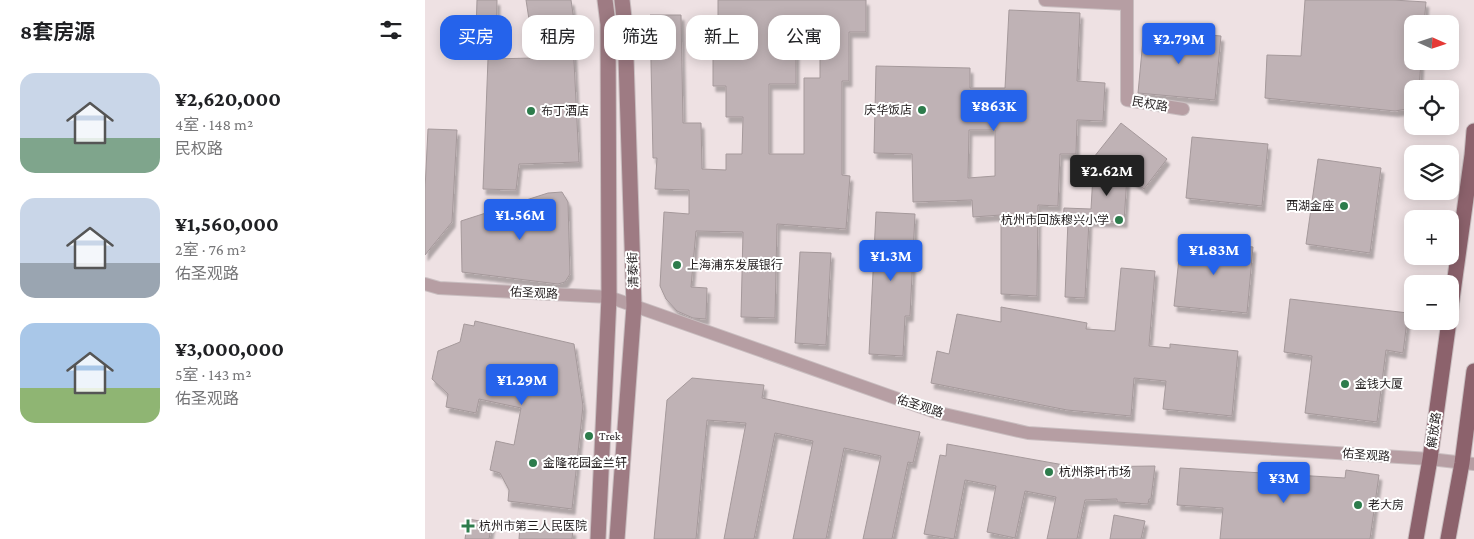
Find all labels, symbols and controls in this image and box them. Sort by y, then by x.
chip: 买房 [440,15,512,60]
chip: 租房 [522,15,594,60]
chip: 筛选 [604,15,676,60]
chip: 新上 [686,15,758,60]
chip: 公寓 [768,15,840,60]
north arrow [1404,15,1459,70]
map controls [1404,15,1459,330]
icon: filters [377,16,405,44]
text: 8套房源 [20,20,95,44]
pin: ¥2.79M [1138,22,1220,65]
text: ¥2.79M [1153,30,1205,47]
button: locate [1404,80,1459,135]
text: ¥2,620,000 [175,87,281,111]
pin: ¥863K [959,90,1029,132]
icon: home [60,93,120,153]
street label: 民权路 [1131,94,1169,114]
text: ¥863K [972,97,1016,114]
place label: 庆华饭店 [864,103,912,117]
place label: 布丁酒店 [541,104,589,118]
marker: 庆华饭店 [916,104,928,116]
marker: 布丁酒店 [525,105,537,117]
text: 4室 · 148 m² [175,116,253,133]
text: 民权路 [175,140,223,157]
button: layers [1404,145,1459,200]
pin: ¥2.62M [1066,154,1148,197]
text: ¥2.62M [1081,162,1133,179]
pin: ¥1.56M [479,198,561,241]
place label: 西湖金座 [1286,199,1334,213]
marker: 西湖金座 [1338,200,1350,212]
text: ¥1.56M [495,206,545,223]
button: + [1404,210,1459,265]
text: ¥1,560,000 [175,212,279,236]
place label: 杭州市回族穆兴小学 [1001,213,1109,227]
marker: 杭州市回族穆兴小学 [1113,214,1125,226]
icon: home [60,218,120,278]
pin: ¥1.83M [1173,234,1255,276]
pin: ¥1.3M [856,240,926,282]
text: 2室 · 76 m² [175,241,246,258]
text: ¥1.83M [1189,241,1239,258]
text: ¥1.3M [870,247,912,264]
street label: 清泰街 [625,252,641,288]
place label: 上海浦东发展银行 [687,258,783,272]
marker: 上海浦东发展银行 [671,259,683,271]
text: 佑圣观路 [175,265,239,282]
button: − [1404,275,1459,330]
street label: 佑圣观路 [510,285,558,301]
text: ¥3,000,000 [175,337,284,361]
icon: home [60,343,120,403]
pin: ¥1.29M [481,364,563,406]
text: 5室 · 143 m² [175,366,251,383]
text: ¥1.29M [497,371,547,388]
place label: 金钱大厦 [1355,377,1403,391]
marker: 金钱大厦 [1339,378,1351,390]
text: 佑圣观路 [175,390,239,407]
street label: 佑圣观路 [895,392,945,420]
street label: 解放路 [1425,411,1443,449]
place label: Trek [599,429,621,443]
marker: Trek [583,430,595,442]
street label: 佑圣观路 [1342,446,1390,464]
place label: 金隆花园金兰轩 [543,456,627,470]
marker: 金隆花园金兰轩 [527,457,539,469]
pin: ¥3M [1260,462,1308,504]
place label: 杭州茶叶市场 [1059,465,1131,479]
marker: 杭州茶叶市场 [1043,466,1055,478]
text: ¥3M [1269,469,1299,486]
place label: 老大房 [1368,498,1404,512]
marker: 老大房 [1352,499,1364,511]
marker: 杭州市第三人民医院 [461,519,475,533]
place label: 杭州市第三人民医院 [479,519,587,533]

